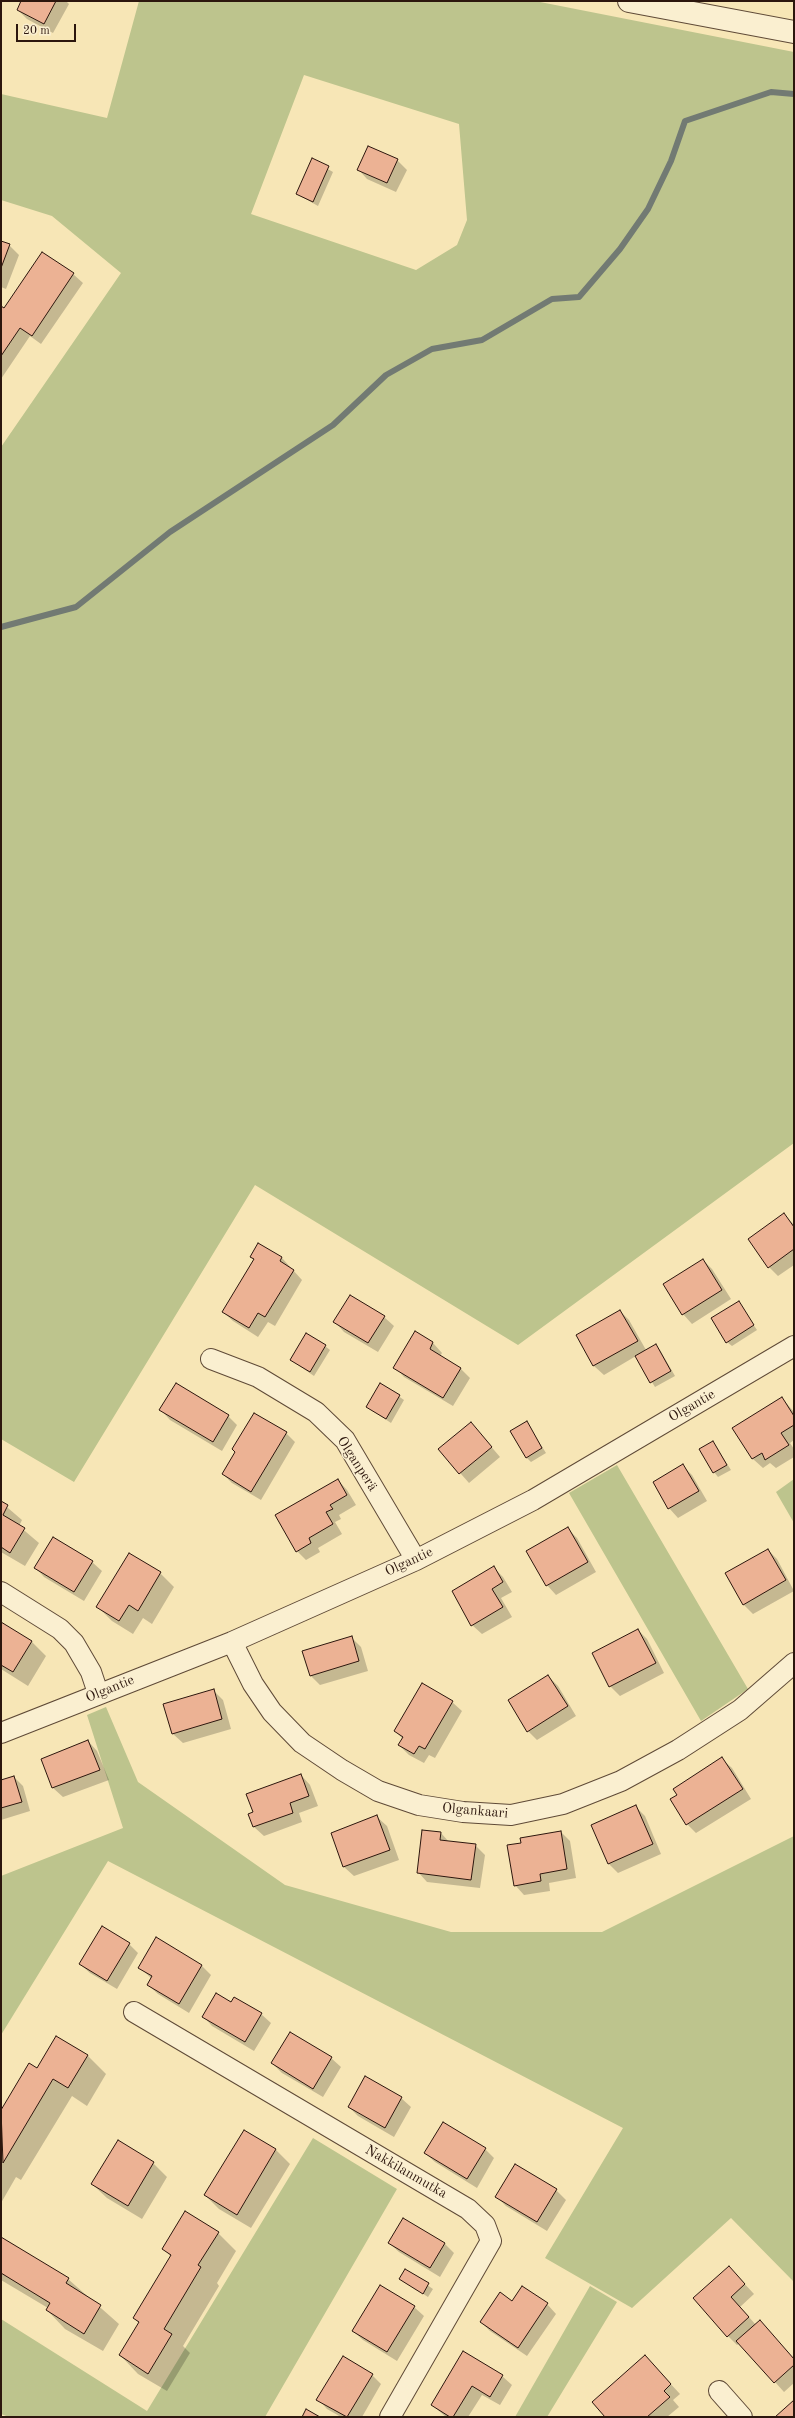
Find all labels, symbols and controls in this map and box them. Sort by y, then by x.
scale bar [18,16,78,42]
text: 20 m [23,25,50,37]
street label: Olgantie [666,1386,718,1426]
street label: Olganperä [333,1433,381,1495]
street label: Olgantie [382,1544,436,1580]
street label: Olgantie [83,1672,137,1706]
street label: Olgankaari [441,1800,509,1822]
street label: Nakkilanmutka [362,2142,450,2202]

